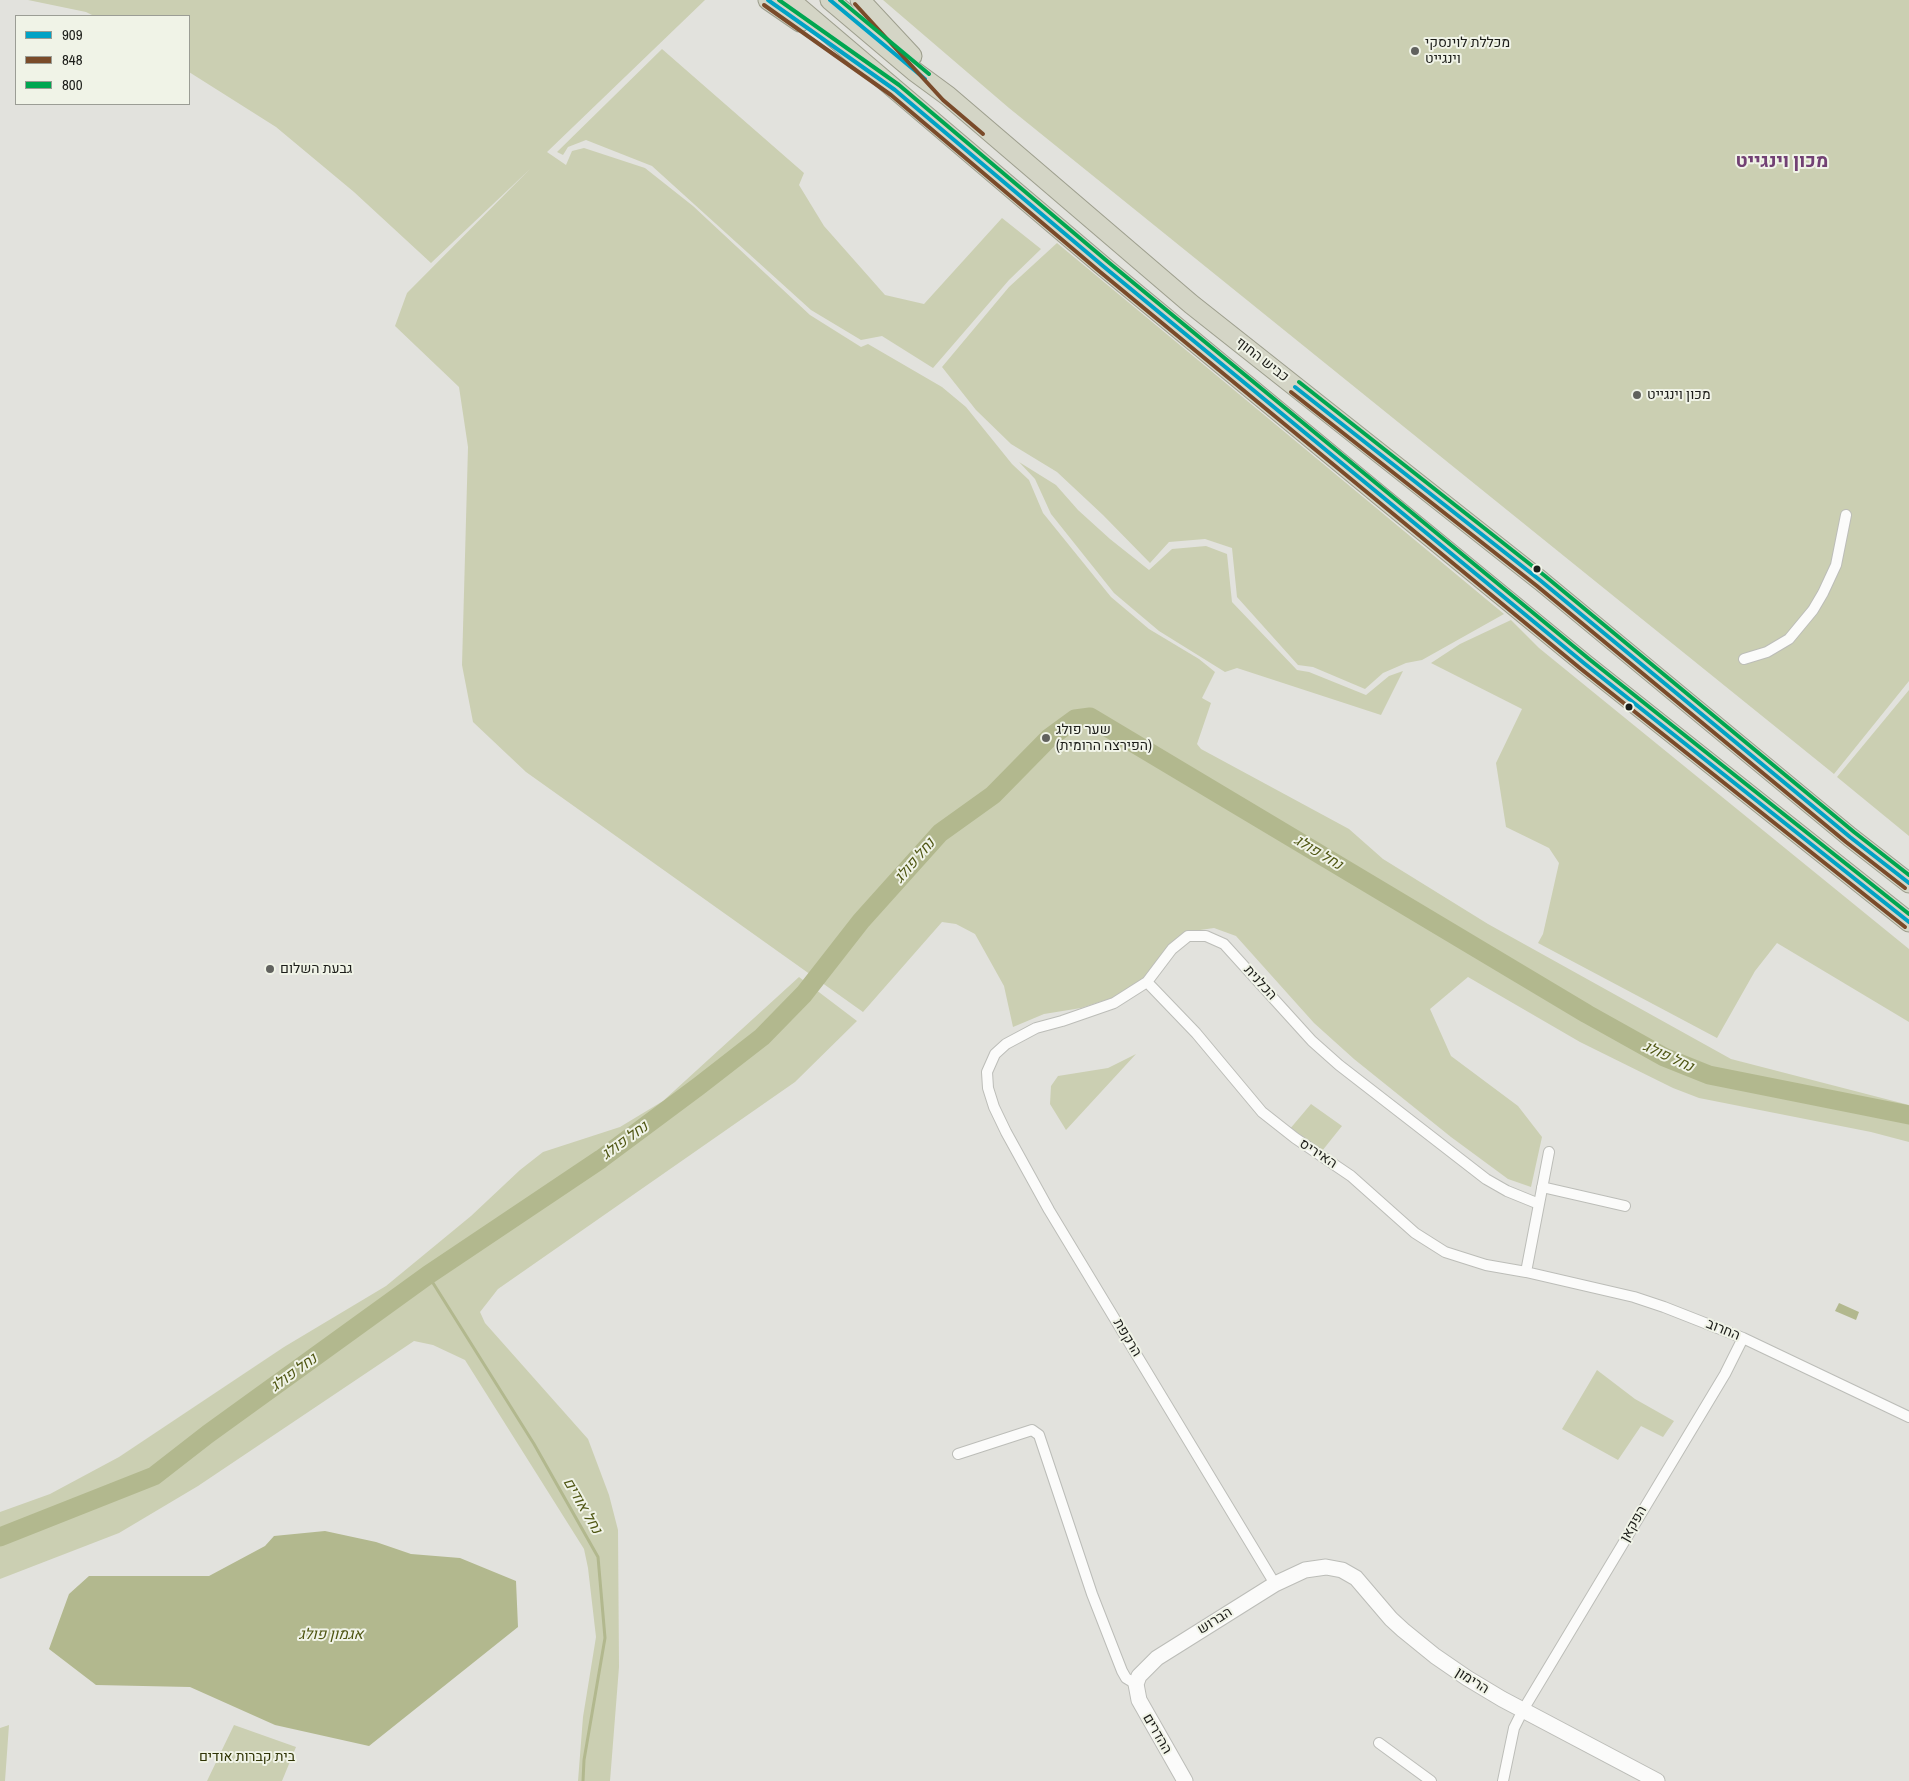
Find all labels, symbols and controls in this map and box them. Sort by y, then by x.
legend [15,15,190,105]
text: 909 [62,24,83,45]
place label: מכללת לוינסקי וינגייט [1425,35,1510,68]
marker: מכללת לוינסקי וינגייט [1409,45,1421,57]
text: 848 [62,49,83,70]
text: 800 [62,74,83,95]
district label: מכון וינגייט [1736,151,1828,173]
street label: כביש החוף [1232,334,1292,386]
place label: מכון וינגייט [1647,387,1711,403]
marker: מכון וינגייט [1631,389,1643,401]
unlabelled marker [1532,564,1542,574]
unlabelled marker [1624,702,1634,712]
place label: שער פולג (הפירצה הרומית) [1056,722,1152,754]
marker: שער פולג (הפירצה הרומית) [1040,732,1052,744]
water label: נחל פולג [1291,832,1345,874]
water label: נחל פולג [891,835,939,887]
place label: גבעת השלום [280,961,352,977]
street label: הכלנית [1240,962,1280,1004]
marker: גבעת השלום [264,963,276,975]
water label: נחל פולג [1640,1038,1696,1076]
water label: נחל פולג [598,1118,652,1164]
street label: האיריס [1296,1136,1340,1172]
street label: הרקפת [1109,1316,1145,1360]
street label: החרוב [1704,1316,1742,1344]
water label: נחל פולג [267,1350,321,1396]
water label: נחל אודים [559,1475,605,1537]
street label: הפקאן [1617,1503,1651,1545]
street label: הברוש [1195,1604,1235,1638]
water label: אגמון פולג [299,1626,363,1644]
street label: הרימון [1452,1664,1492,1698]
street label: ההדרים [1139,1711,1175,1757]
park label: בית קברות אודים [199,1749,295,1765]

